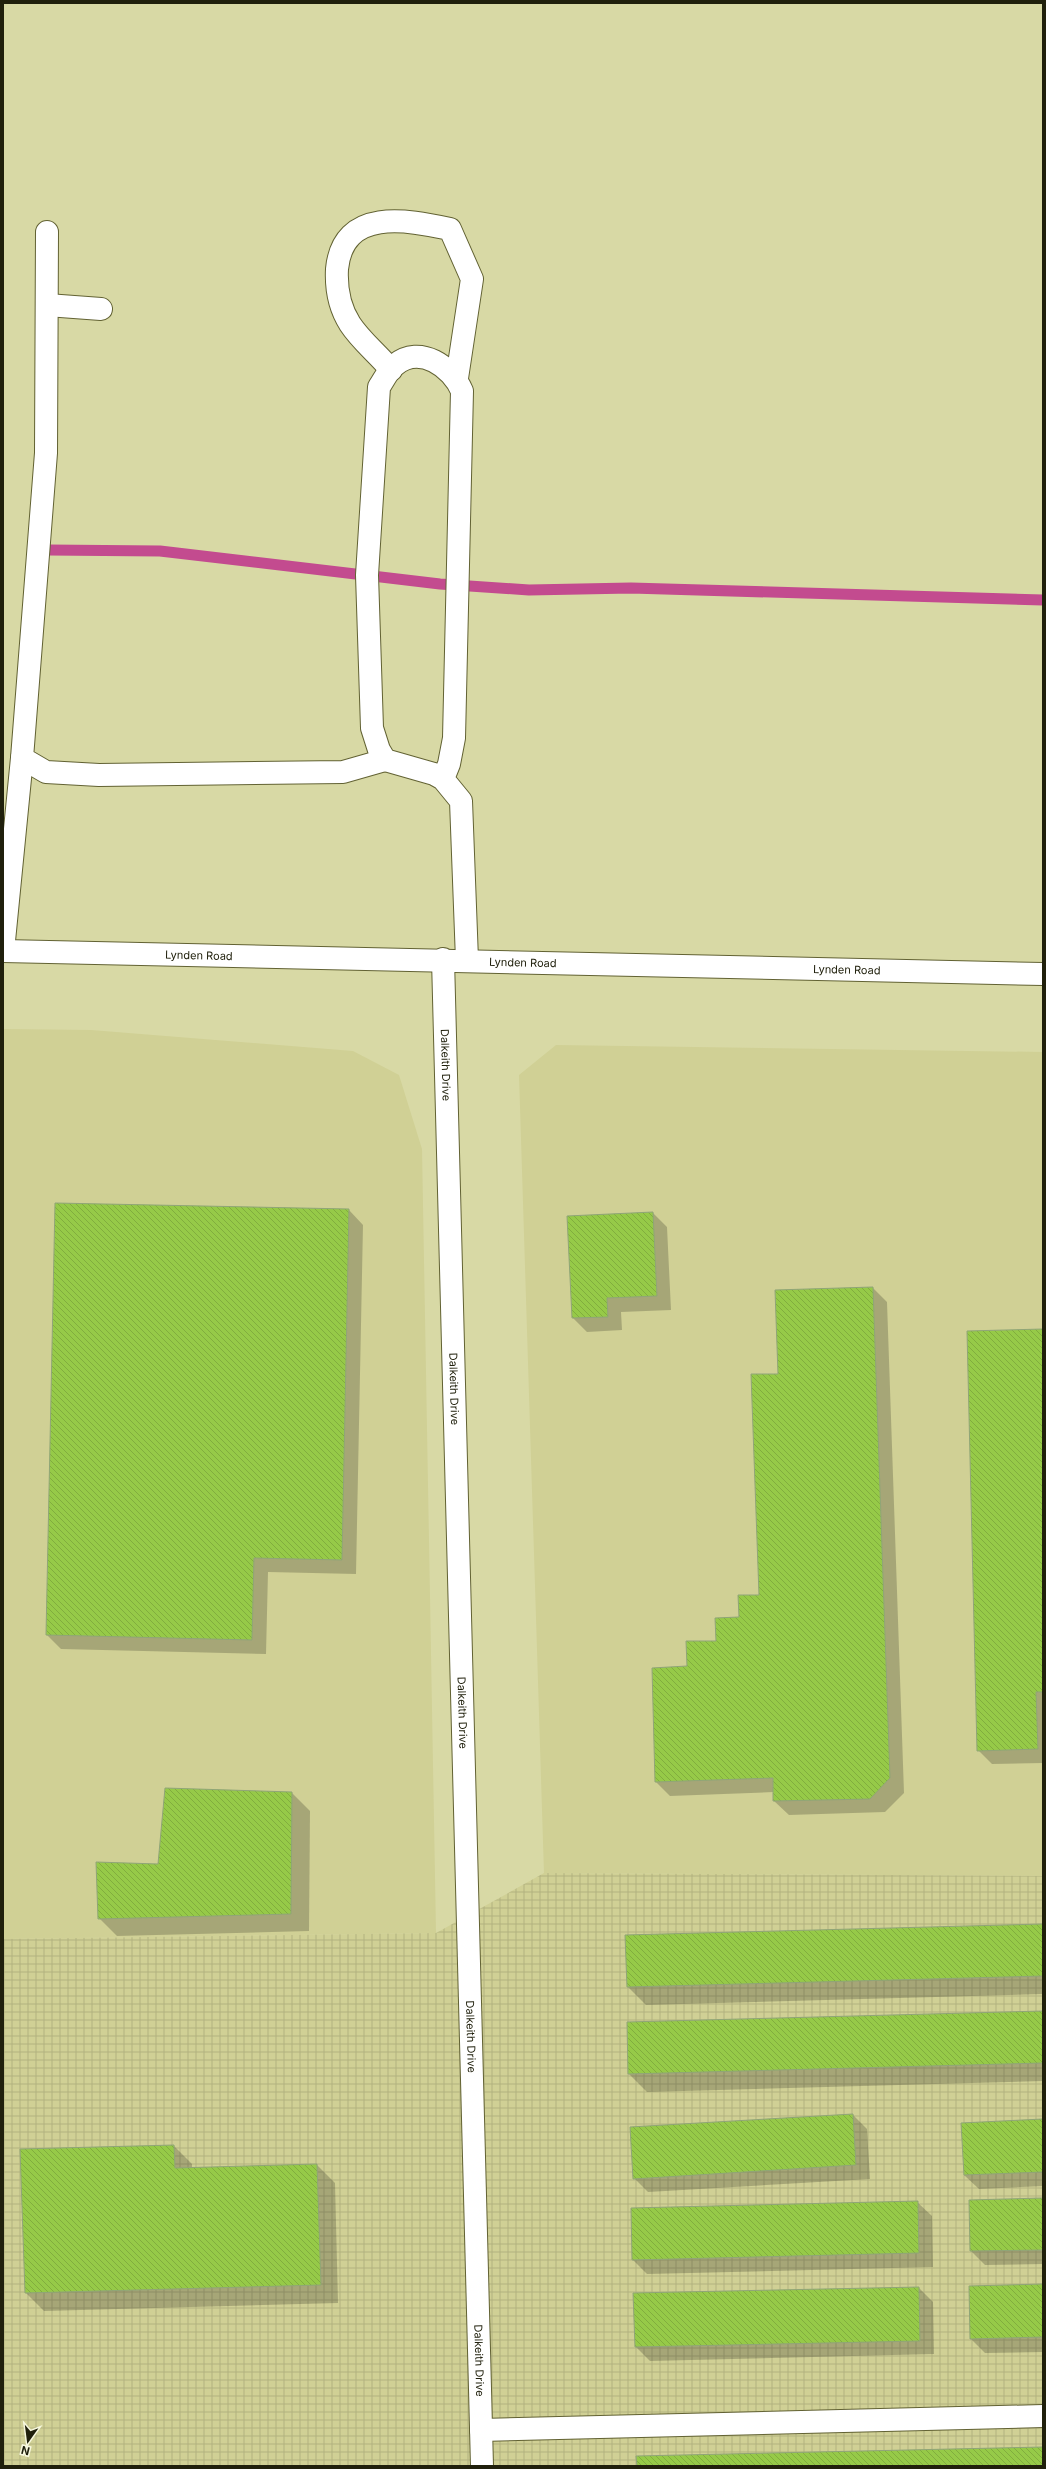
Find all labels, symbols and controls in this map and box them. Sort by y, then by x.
street label: Lynden Road [165,948,233,963]
street label: Lynden Road [489,955,557,970]
street label: Lynden Road [813,962,881,977]
street label: Dalkeith Drive [438,1029,454,1101]
street label: Dalkeith Drive [446,1353,462,1425]
street label: Dalkeith Drive [455,1676,470,1749]
street label: Dalkeith Drive [463,2000,479,2073]
street label: Dalkeith Drive [471,2324,487,2397]
north arrow [8,2421,48,2461]
text: N [20,2443,31,2459]

